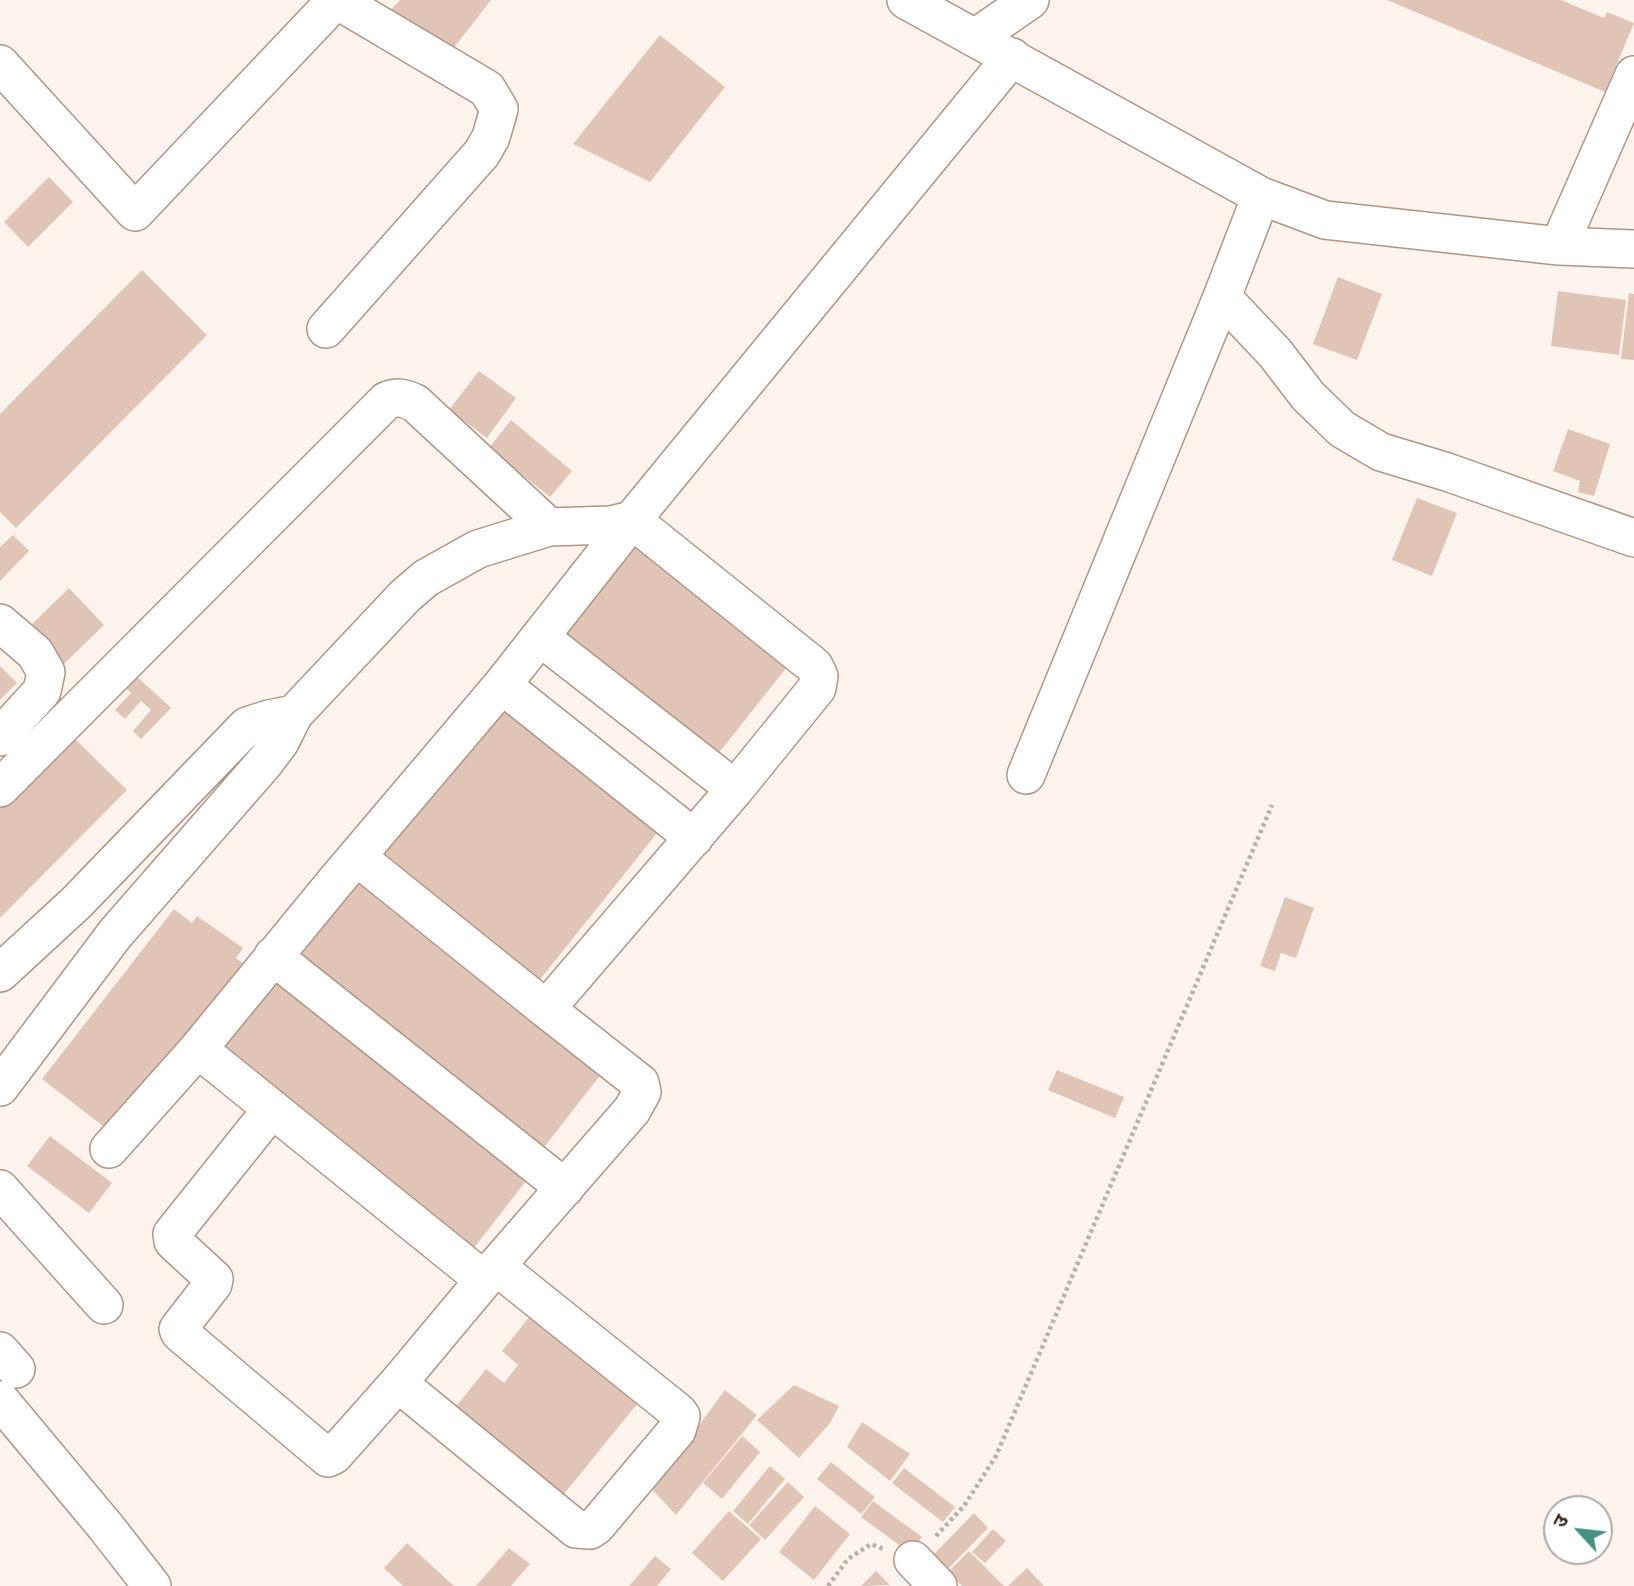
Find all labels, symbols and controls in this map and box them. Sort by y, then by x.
north arrow [1543,1495,1613,1565]
text: उ [1548,1511,1573,1531]

